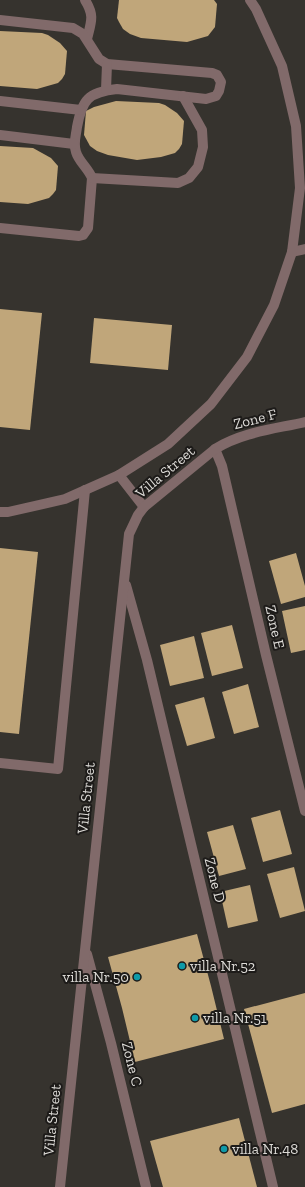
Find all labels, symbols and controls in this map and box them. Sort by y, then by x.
street label: Zone F [232,405,279,433]
street label: Villa Street [131,442,199,503]
street label: Zone E [261,603,289,651]
street label: Villa Street [73,761,99,836]
street label: Zone D [201,856,229,904]
place label: villa Nr.52 [190,957,256,975]
marker: villa Nr.52 [177,961,187,971]
place label: villa Nr.50 [63,968,129,986]
marker: villa Nr.50 [132,972,142,982]
place label: villa Nr.51 [203,1009,267,1027]
marker: villa Nr.51 [190,1013,200,1023]
street label: Zone C [118,1040,146,1088]
street label: Villa Street [39,1083,65,1158]
place label: villa Nr.48 [232,1140,298,1158]
marker: villa Nr.48 [219,1144,229,1154]

